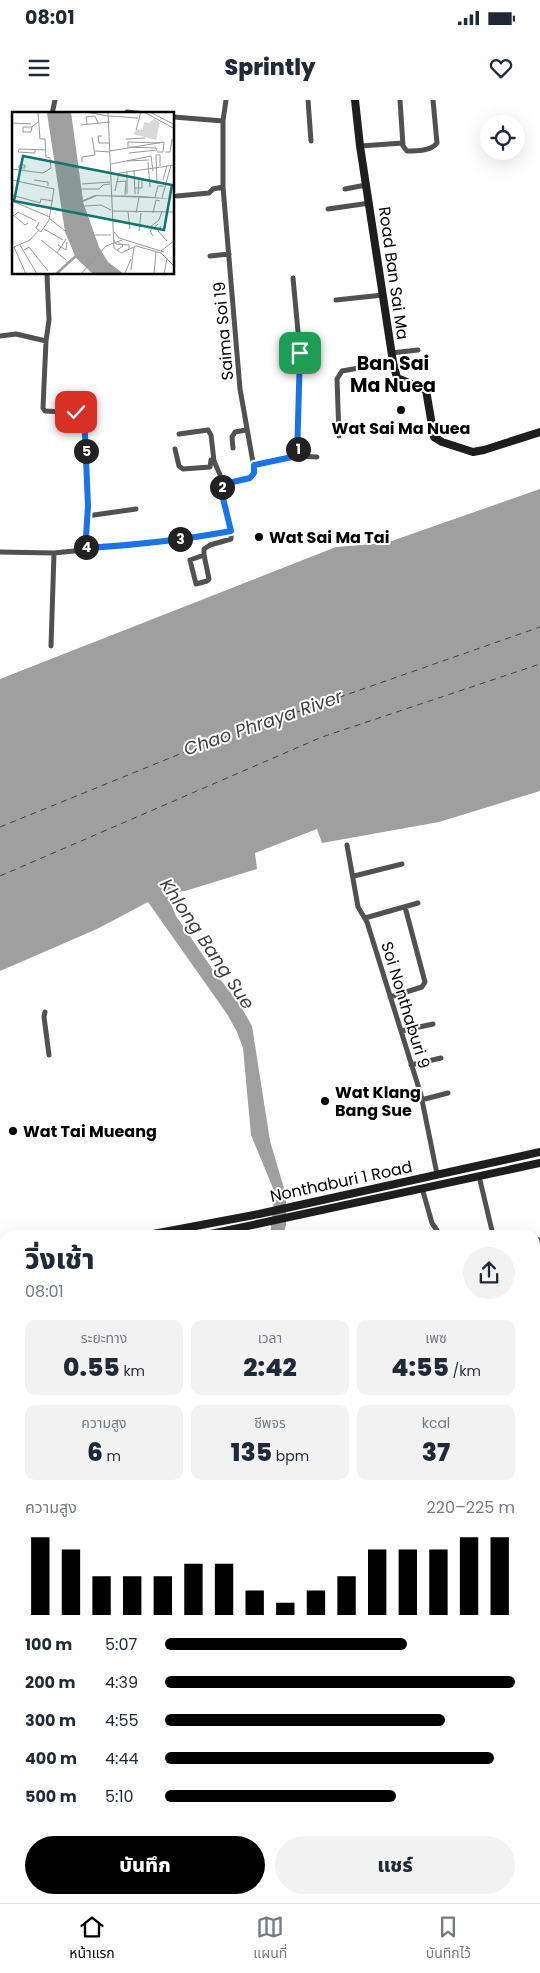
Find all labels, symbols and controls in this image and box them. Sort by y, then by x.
text: 08:01 [25,4,75,31]
text: Sprintly [225,52,315,83]
icon: menu [25,54,53,82]
icon: heart [487,54,515,82]
inset map [12,112,175,275]
map controls [480,115,525,160]
button: locate [480,115,525,160]
street label: Road Ban Sai Ma [373,205,414,341]
street label: Saima Soi 19 [208,281,239,381]
pin [279,332,321,374]
icon: arrive [286,339,314,367]
district label: Ban Sai Ma Nuea [350,350,436,399]
pin [55,391,97,433]
icon: check [62,398,90,426]
marker: Wat Sai Ma Nuea [395,404,407,416]
place label: Wat Sai Ma Nuea [332,417,470,440]
pin: 1 [286,436,310,462]
pin: 5 [74,438,98,464]
text: 1 [296,439,301,459]
text: 5 [82,441,91,461]
pin: 2 [210,474,234,500]
text: 2 [219,477,227,497]
pin: 3 [168,526,192,552]
place label: Wat Sai Ma Tai [269,526,389,549]
text: 3 [176,529,185,549]
marker: Wat Sai Ma Tai [253,531,265,543]
pin: 4 [74,534,98,560]
text: 4 [82,537,91,557]
water label: Chao Phraya River [180,683,347,761]
water label: Khlong Bang Sue [154,873,260,1014]
street label: Soi Nonthaburi 9 [375,939,436,1072]
place label: Wat Klang Bang Sue [335,1081,421,1122]
marker: Wat Klang Bang Sue [319,1095,331,1107]
place label: Wat Tai Mueang [23,1120,157,1143]
marker: Wat Tai Mueang [7,1125,19,1137]
street label: Nonthaburi 1 Road [268,1155,414,1208]
text: วิ่งเช้า [25,1240,94,1279]
button: share [463,1247,515,1299]
text: 08:01 [25,1280,64,1303]
text: ระยะทาง [81,1328,127,1348]
text: เวลา [258,1328,282,1348]
text: เพซ [425,1328,447,1348]
text: 0.55 [63,1350,120,1385]
text: 2:42 [243,1350,297,1385]
text: 4:55 [391,1350,449,1385]
text: km [120,1361,145,1381]
text: /km [449,1361,481,1381]
text: ความสูง [81,1413,127,1433]
text: ชีพจร [254,1413,286,1433]
text: kcal [422,1413,450,1433]
text: 6 [87,1435,103,1470]
text: 135 [231,1435,272,1470]
text: 37 [422,1435,450,1470]
text: m [103,1446,121,1466]
text: bpm [272,1446,309,1466]
text: ความสูง [25,1496,77,1519]
text: 220–225 m [427,1496,515,1519]
text: 100 m [25,1633,72,1656]
text: 5:07 [105,1633,137,1656]
text: 200 m [25,1671,75,1694]
text: 4:39 [105,1671,138,1694]
text: 300 m [25,1709,76,1732]
text: 4:55 [105,1709,139,1732]
text: 400 m [25,1747,77,1770]
text: 4:44 [105,1747,139,1770]
text: 500 m [25,1785,77,1808]
text: 5:10 [105,1785,134,1808]
button: บันทึก [25,1836,265,1894]
button: แชร์ [275,1836,515,1894]
tab: หน้าแรก [69,1913,115,1964]
tab: แผนที่ [253,1913,287,1964]
tab: บันทึกไว้ [426,1913,471,1964]

